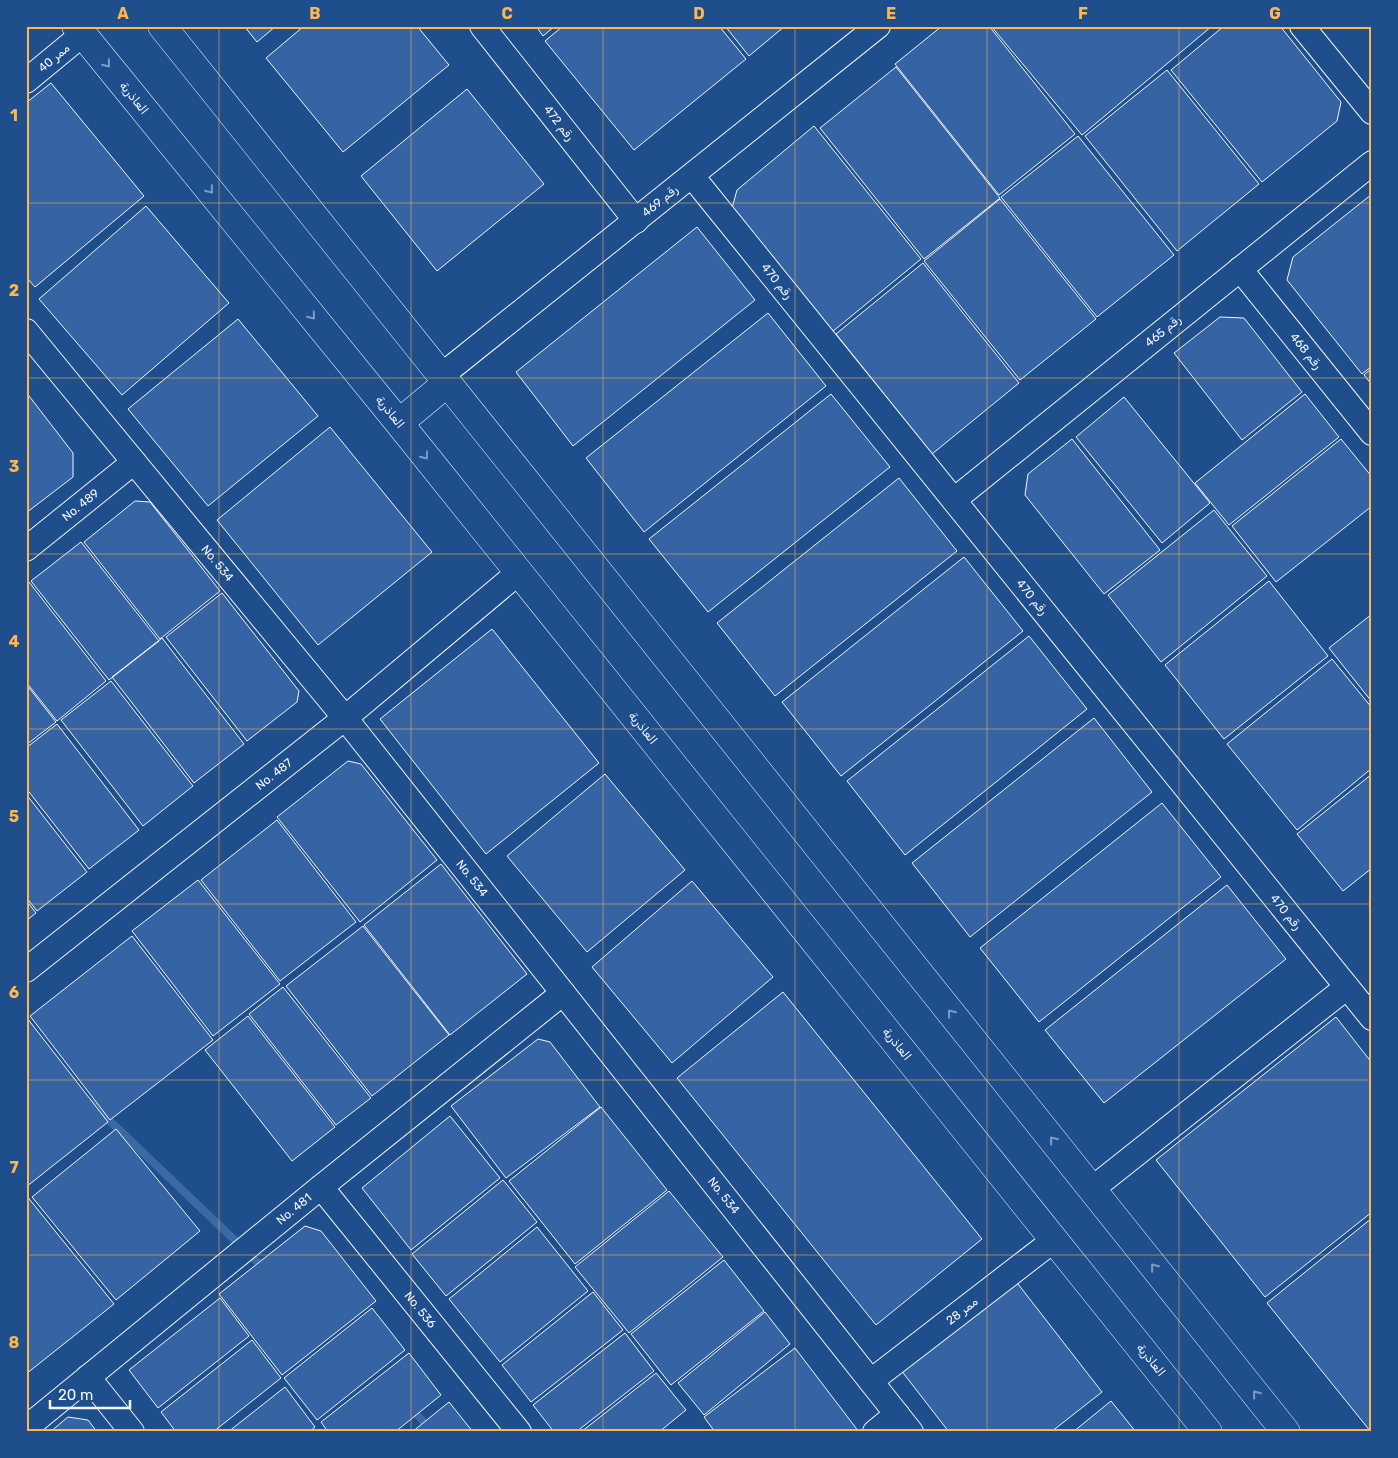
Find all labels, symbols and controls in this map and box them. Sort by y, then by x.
text: A [117,4,129,23]
text: B [309,4,321,23]
text: C [501,4,513,23]
text: D [693,4,705,23]
text: E [886,4,896,23]
text: F [1078,4,1088,23]
text: G [1269,4,1281,23]
street label: ممر 40 [35,41,73,76]
one-way arrow [101,58,109,67]
street label: العاذرية [116,79,151,118]
street label: رقم 472 [540,103,577,144]
text: 1 [10,106,18,125]
street label: رقم 469 [639,182,681,220]
one-way arrow [204,184,212,193]
street label: رقم 470 [758,260,796,302]
text: 2 [9,281,19,300]
one-way arrow [307,310,315,319]
street label: رقم 465 [1142,312,1184,351]
street label: رقم 468 [1286,330,1325,373]
street label: العاذرية [372,393,407,432]
one-way arrow [420,450,428,459]
text: 3 [9,457,19,476]
street label: No. 489 [59,486,102,524]
street label: No. 534 [198,542,237,585]
street label: رقم 470 [1013,576,1051,618]
text: 4 [9,632,20,651]
street label: العاذرية [625,709,660,748]
street label: No. 487 [253,755,295,793]
text: 5 [9,807,19,826]
street label: No. 534 [453,857,491,900]
street label: رقم 470 [1267,891,1305,933]
text: 6 [9,983,19,1002]
one-way arrow [949,1010,957,1019]
street label: العاذرية [879,1025,914,1064]
one-way arrow [1050,1137,1058,1146]
text: 7 [9,1158,19,1177]
street label: No. 534 [705,1174,743,1217]
street label: No. 481 [274,1191,314,1228]
one-way arrow [1152,1264,1160,1273]
street label: No. 536 [401,1289,439,1331]
street label: ممر 28 [943,1294,981,1328]
text: 8 [9,1333,20,1352]
street label: العاذرية [1133,1341,1168,1380]
scale bar [50,1378,130,1410]
text: 20 m [58,1386,93,1404]
one-way arrow [1252,1390,1261,1399]

